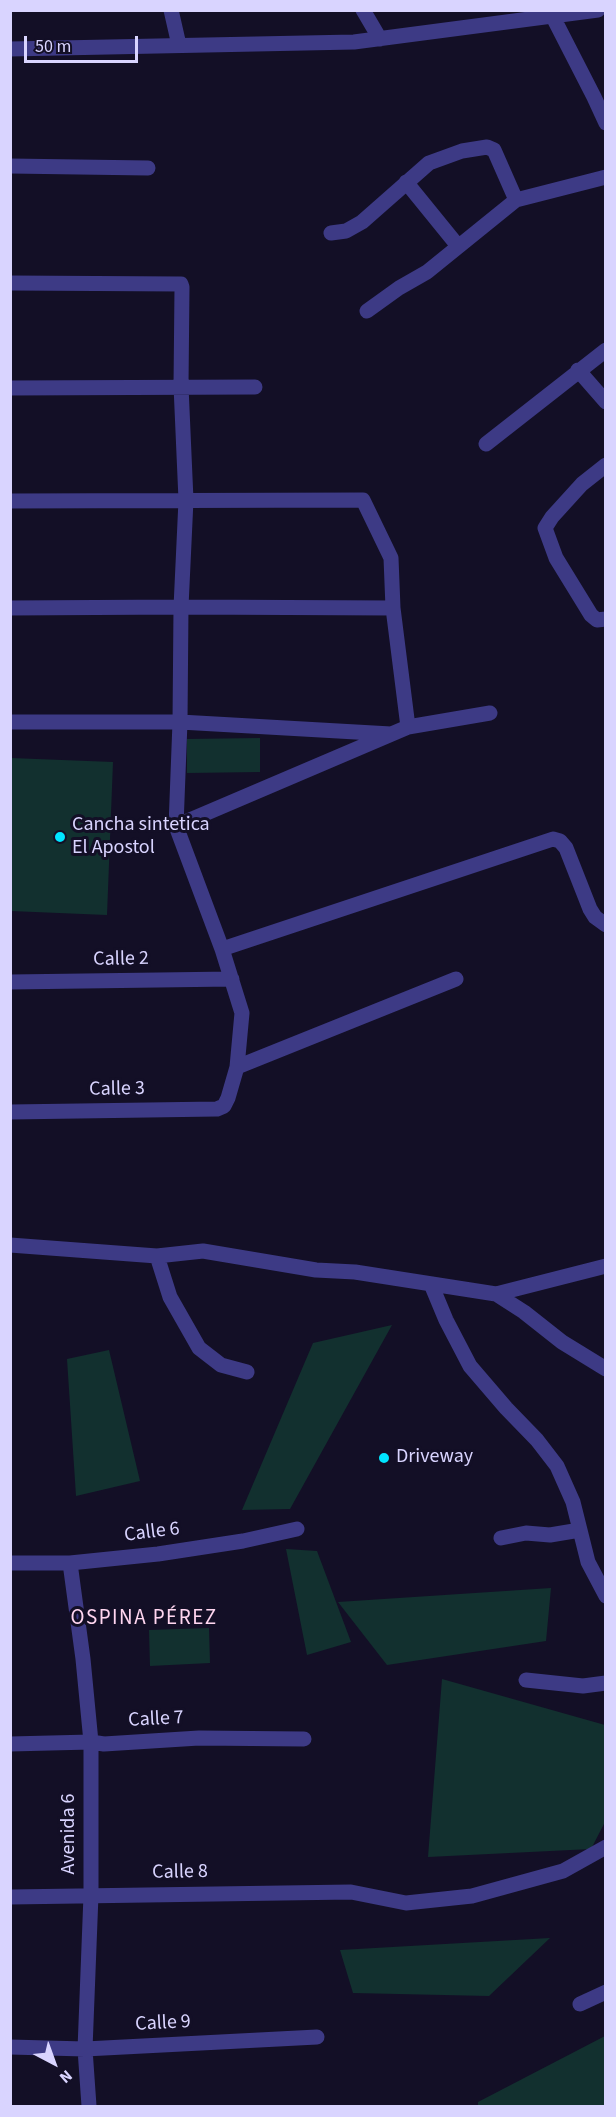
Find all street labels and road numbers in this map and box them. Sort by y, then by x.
street label: Calle 2 [93,948,149,972]
street label: Calle 3 [89,1078,145,1102]
street label: Calle 6 [123,1518,181,1548]
street label: Calle 7 [128,1707,184,1733]
street label: Avenida 6 [58,1794,82,1874]
street label: Calle 8 [152,1861,208,1885]
street label: Calle 9 [135,2011,191,2037]

